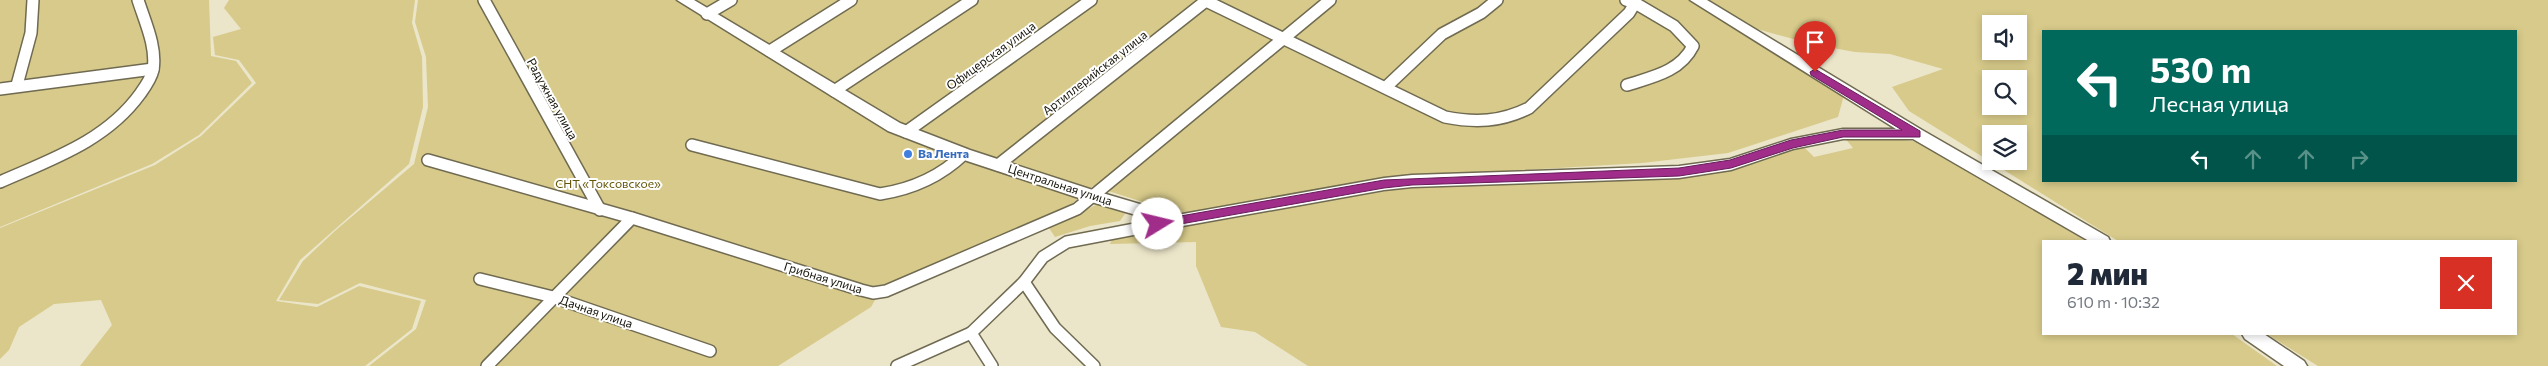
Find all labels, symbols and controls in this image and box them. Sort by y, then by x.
map controls [1982,15,2027,170]
button: sound [1982,15,2027,60]
street label: Офицерская улица [943,18,1038,92]
pin [1794,21,1836,72]
street label: Артиллерийская улица [1039,27,1149,117]
icon: arrive [1801,28,1829,56]
text: 530 m [2150,47,2251,90]
icon: left [2067,50,2132,115]
street label: Радужная улица [525,55,581,142]
button: search [1982,70,2027,115]
text: Лесная улица [2150,90,2289,117]
button: layers [1982,125,2027,170]
icon: left [2186,145,2214,173]
icon: ahead [2239,145,2267,173]
icon: ahead [2292,145,2320,173]
icon: right [2345,145,2373,173]
place label: Ва Лента [918,146,969,160]
marker: Ва Лента [902,148,914,160]
street label: Центральная улица [1006,161,1114,208]
park label: СНТ «Токсовское» [555,176,661,190]
position arrow [1131,197,1183,249]
text: 2 мин [2067,254,2148,291]
button: close [2440,257,2492,309]
street label: Грибная улица [782,258,864,296]
street label: Дачная улица [558,292,635,330]
text: 610 m · 10:32 [2067,292,2160,311]

